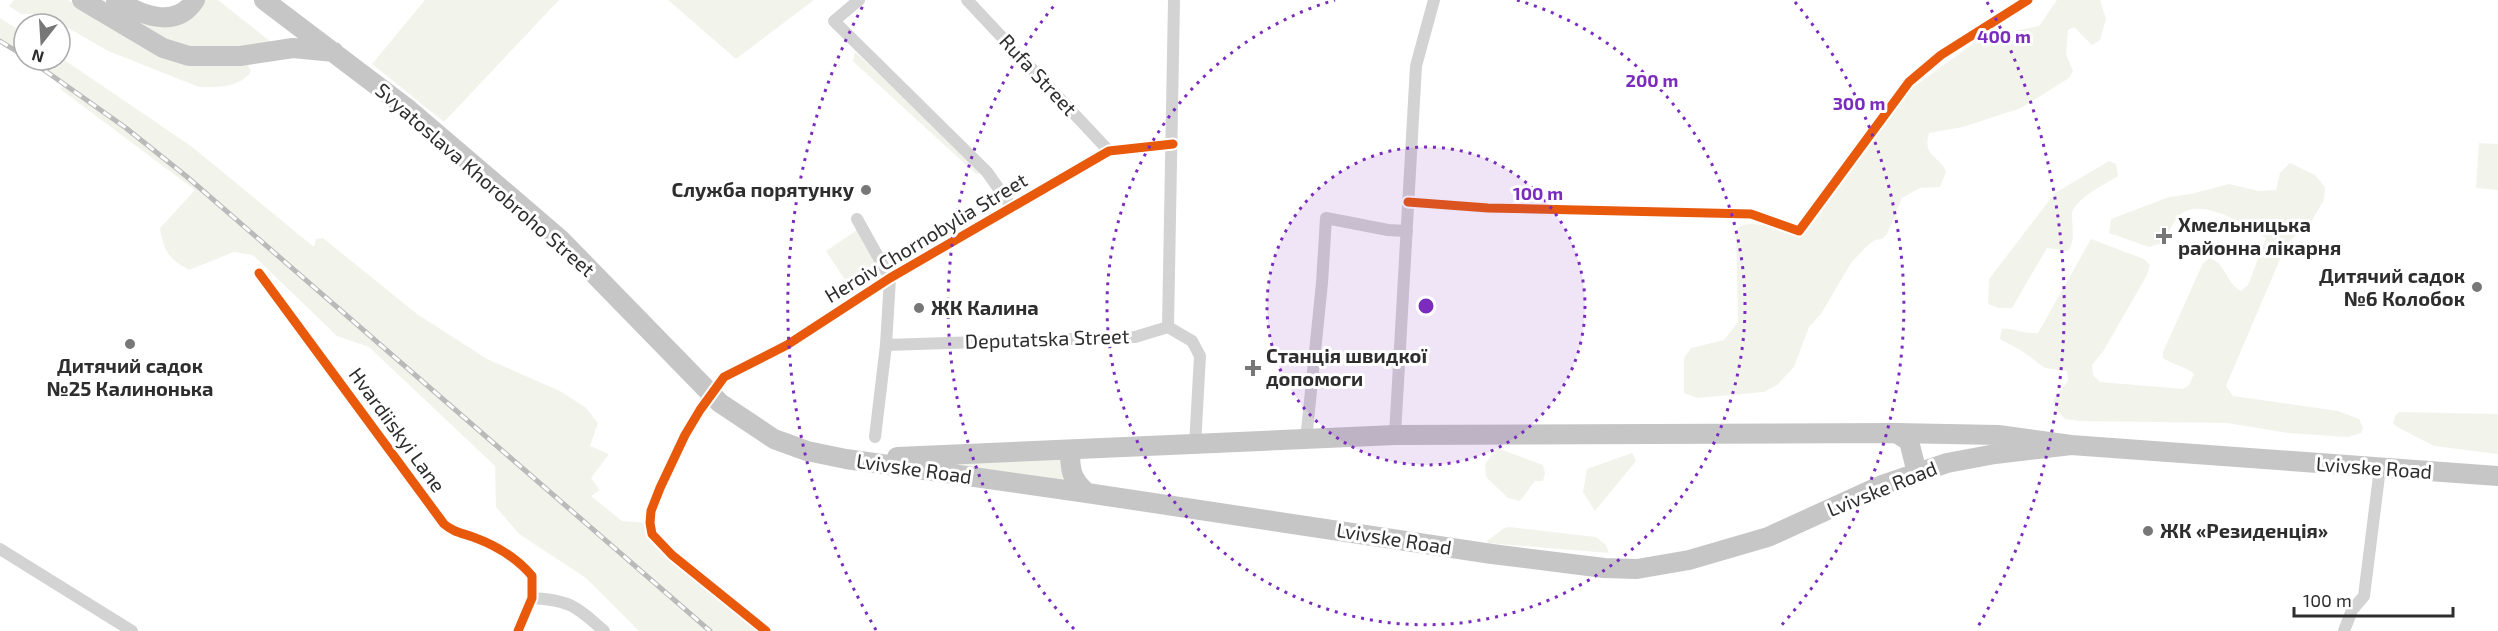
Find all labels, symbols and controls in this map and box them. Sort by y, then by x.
north arrow [12,12,72,72]
text: 400 m [1977,25,2031,47]
street label: Rufa Street [995,29,1083,120]
text: N [29,46,46,68]
text: 200 m [1626,69,1678,91]
street label: Svyatoslava Khorobroho Street [371,77,600,281]
text: 300 m [1833,92,1885,114]
street label: Heroiv Chornobylia Street [820,167,1031,307]
place label: Служба порятунку [671,177,855,201]
text: 100 m [1513,182,1563,204]
marker: Служба порятунку [859,183,873,197]
place label: Хмельницька районна лікарня [2178,212,2341,259]
marker: Хмельницька районна лікарня [2155,227,2173,245]
place label: Дитячий садок №6 Колобок [2319,263,2465,310]
marker: Дитячий садок №6 Колобок [2470,280,2484,294]
place label: ЖК Калина [931,295,1039,319]
centre of rings [1416,296,1436,316]
marker: ЖК Калина [912,301,926,315]
street label: Deputatska Street [964,323,1130,353]
marker: Дитячий садок №25 Калинонька [123,337,137,351]
place label: Станція швидкої допомоги [1266,343,1427,390]
place label: Дитячий садок №25 Калинонька [46,353,214,400]
marker: Станція швидкої допомоги [1244,359,1262,377]
street label: Hvardiiskyi Lane [345,362,451,496]
street label: Lvivske Road [855,448,973,488]
street label: Lvivske Road [2315,451,2433,483]
street label: Lvivske Road [1823,455,1940,521]
street label: Lvivske Road [1335,517,1453,559]
place label: ЖК «Резиденція» [2160,518,2328,542]
marker: ЖК «Резиденція» [2141,524,2155,538]
scale bar [2294,580,2453,618]
text: 100 m [2303,589,2352,611]

